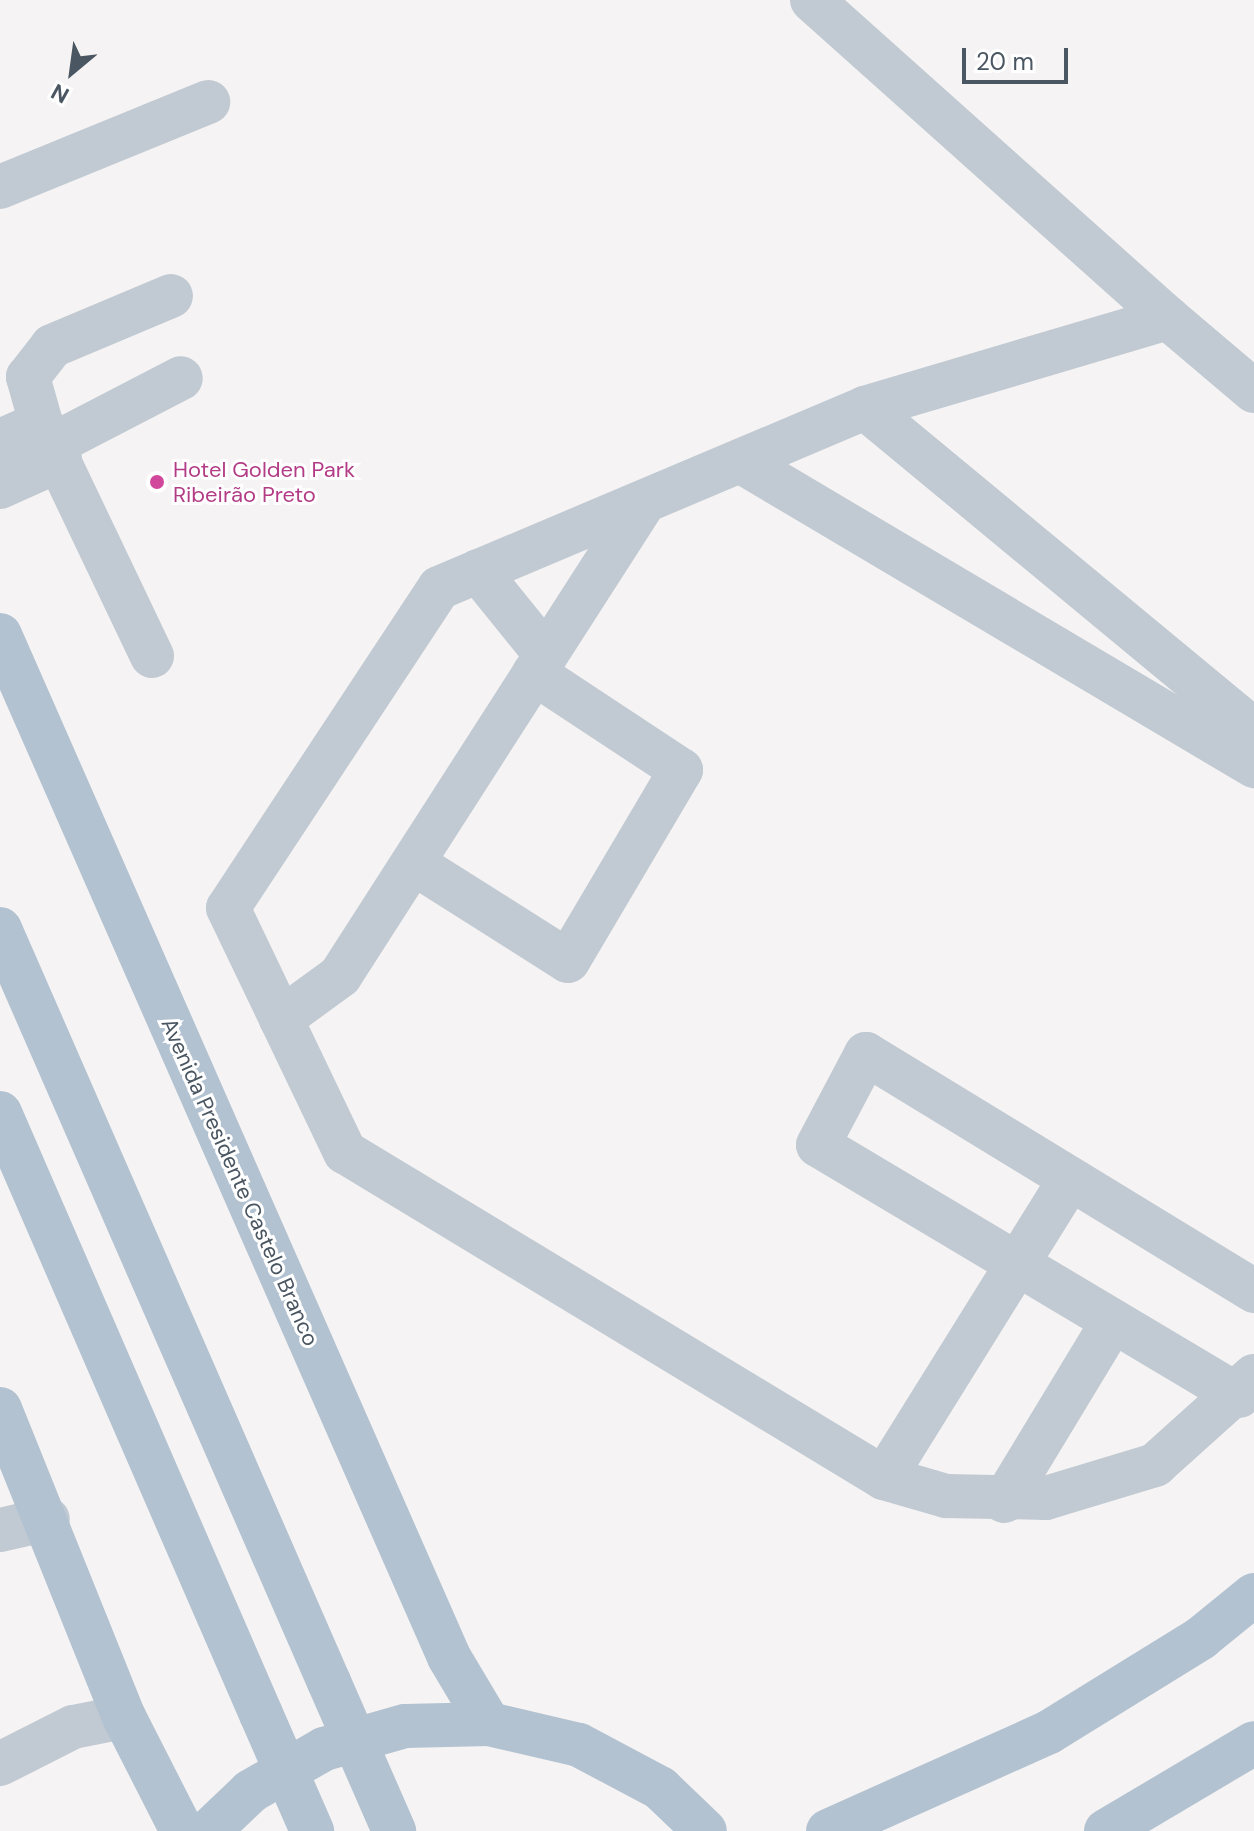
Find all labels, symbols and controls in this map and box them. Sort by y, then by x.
north arrow [32,32,112,112]
scale bar [966,32,1072,82]
text: 20 m [976,46,1034,77]
text: N [46,77,74,110]
place label: Hotel Golden Park Ribeirão Preto [173,456,355,508]
marker: Hotel Golden Park Ribeirão Preto [148,473,166,491]
street label: Avenida Presidente Castelo Branco [156,1014,324,1350]

